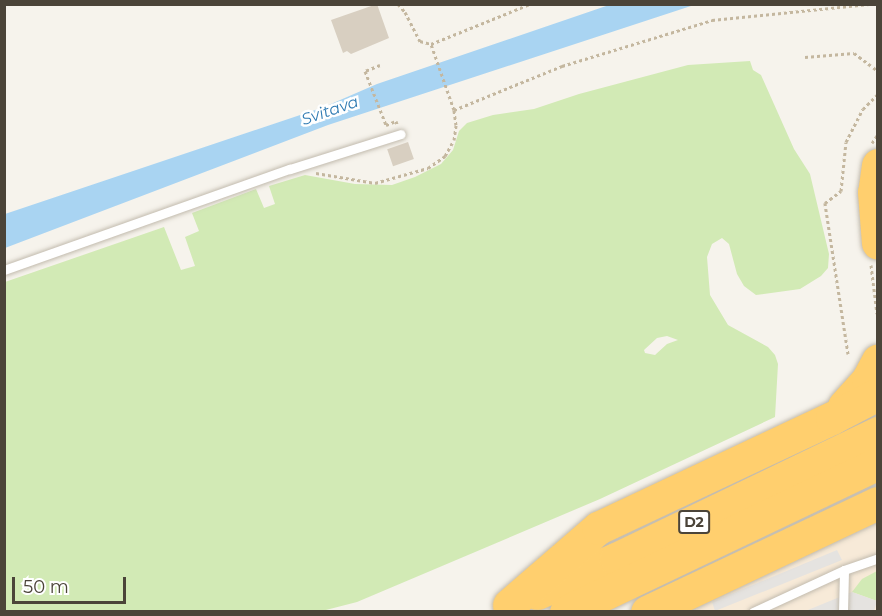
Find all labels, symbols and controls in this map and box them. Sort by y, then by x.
water label: Svitava [299,92,361,130]
road number: D2 [678,511,710,533]
scale bar [15,565,129,603]
text: 50 m [23,576,69,598]

